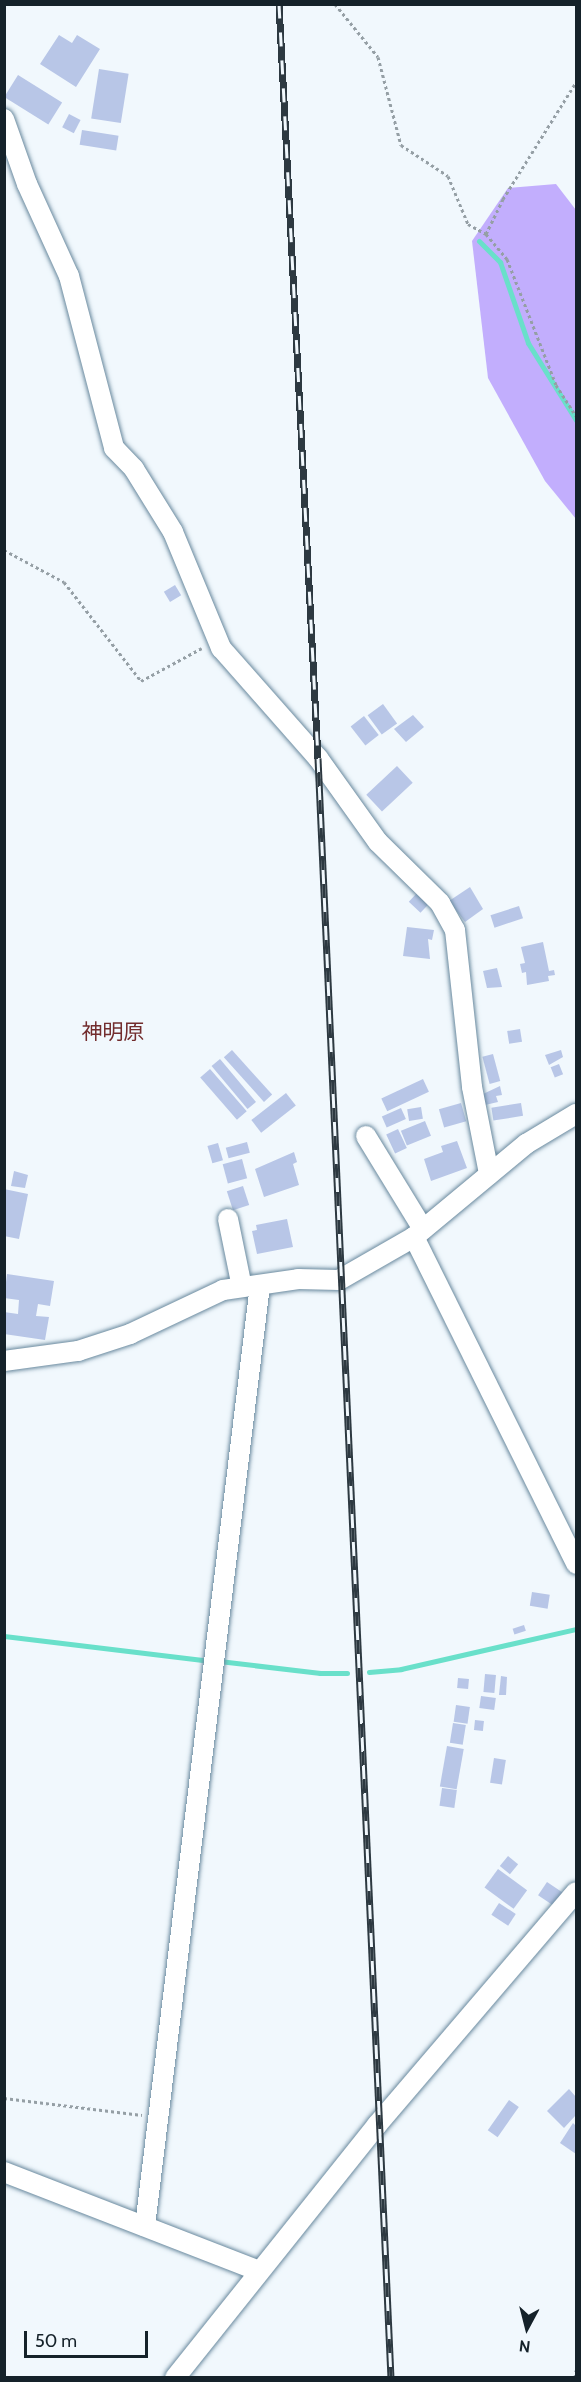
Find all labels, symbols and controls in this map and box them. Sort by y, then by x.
district label: 神明原 [82,1019,144,1045]
north arrow [497,2298,557,2358]
scale bar [27,2319,152,2357]
text: 50 m [35,2330,77,2352]
text: N [518,2336,532,2356]

